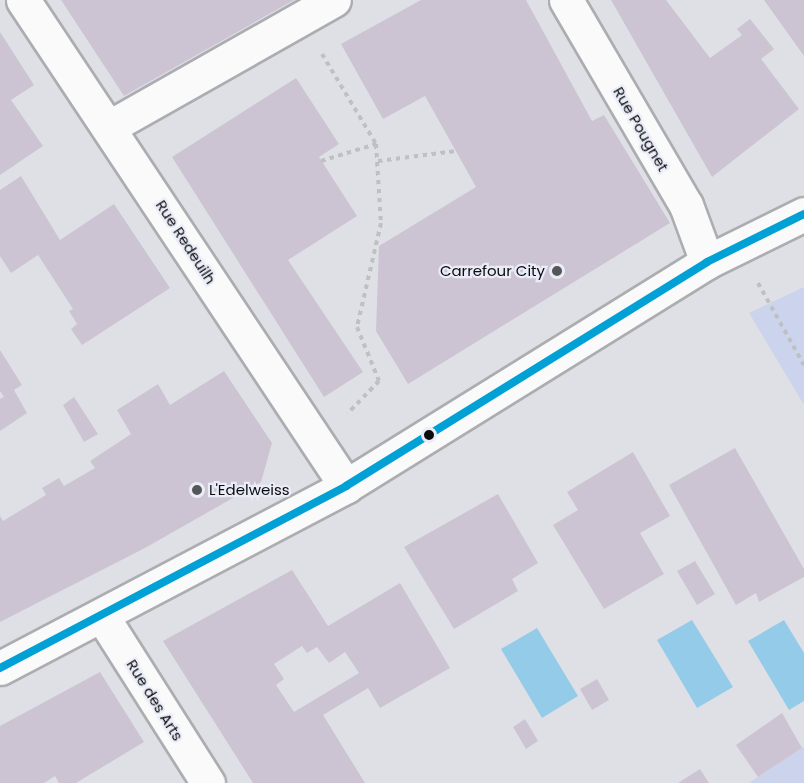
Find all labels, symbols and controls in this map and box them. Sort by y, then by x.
street label: Rue Pougnet [610,84,672,174]
street label: Rue Redeuilh [152,197,220,287]
place label: Carrefour City [440,262,545,280]
marker: Carrefour City [550,264,564,278]
unlabelled marker [423,429,435,441]
place label: L'Edelweiss [209,481,290,499]
marker: L'Edelweiss [190,483,204,497]
street label: Rue des Arts [123,656,187,744]

